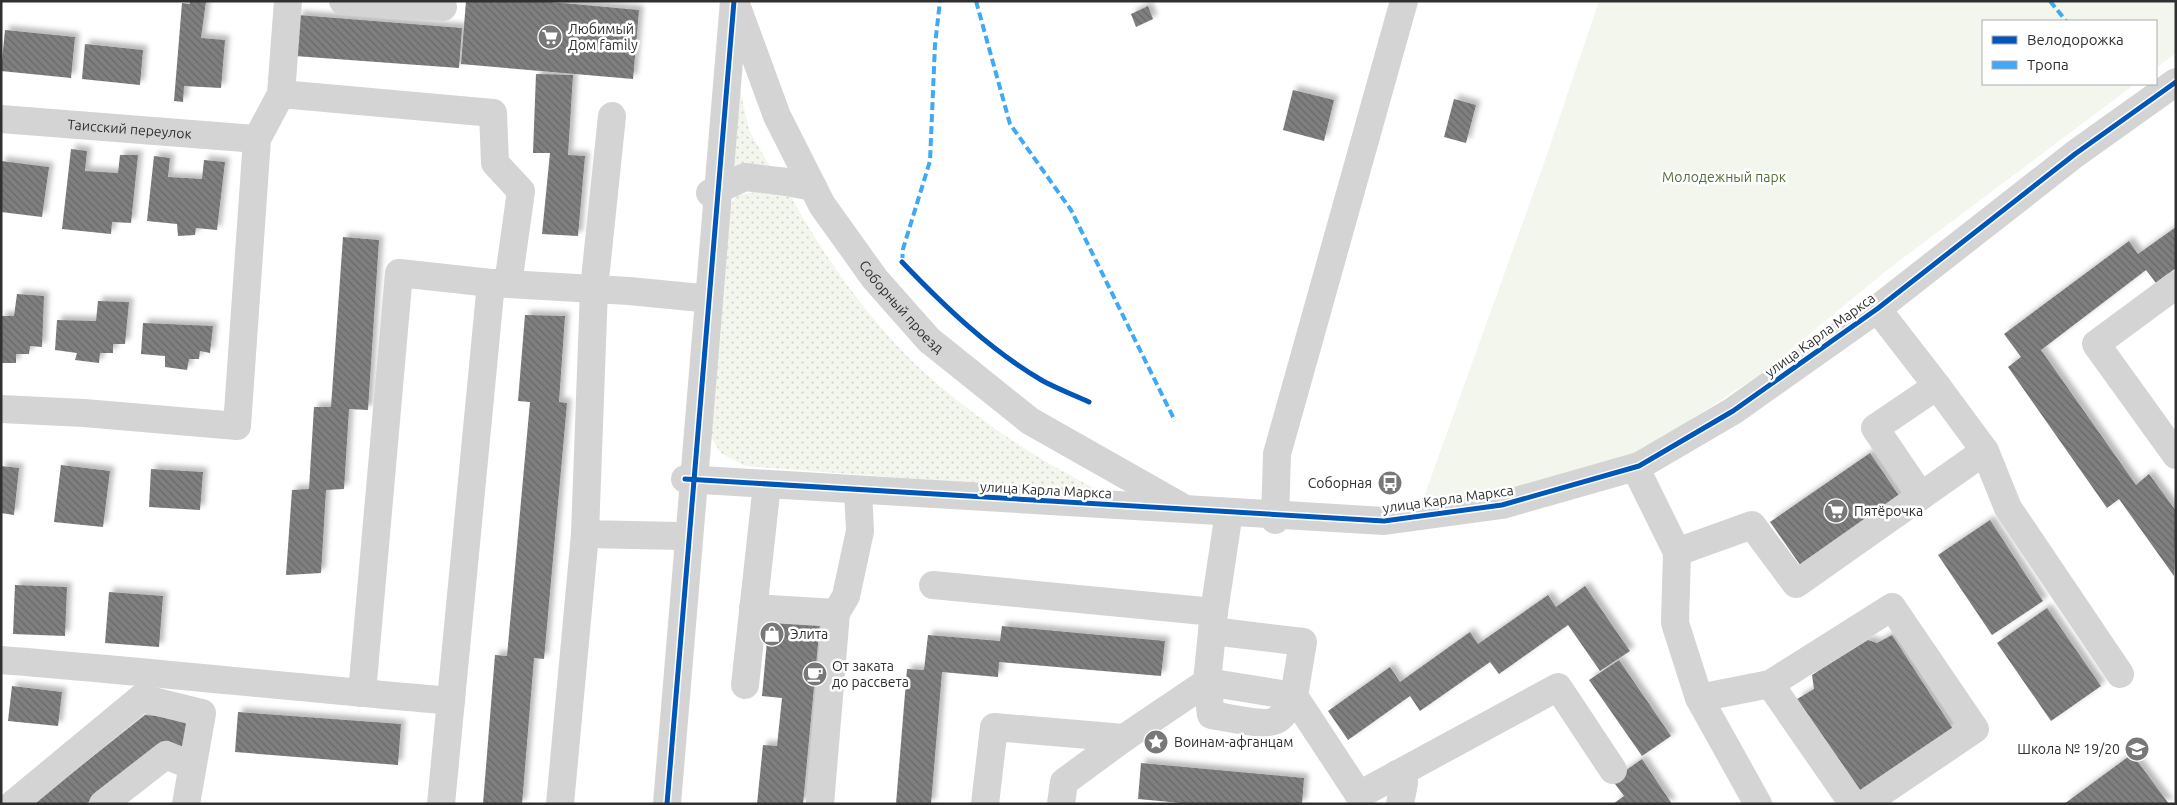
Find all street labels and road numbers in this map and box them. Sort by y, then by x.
street label: Таисский переулок [67,116,192,142]
street label: Соборный проезд [856,257,946,356]
street label: улица Карла Маркса [1762,290,1878,380]
street label: улица Карла Маркса [980,479,1112,501]
street label: улица Карла Маркса [1381,482,1515,516]

